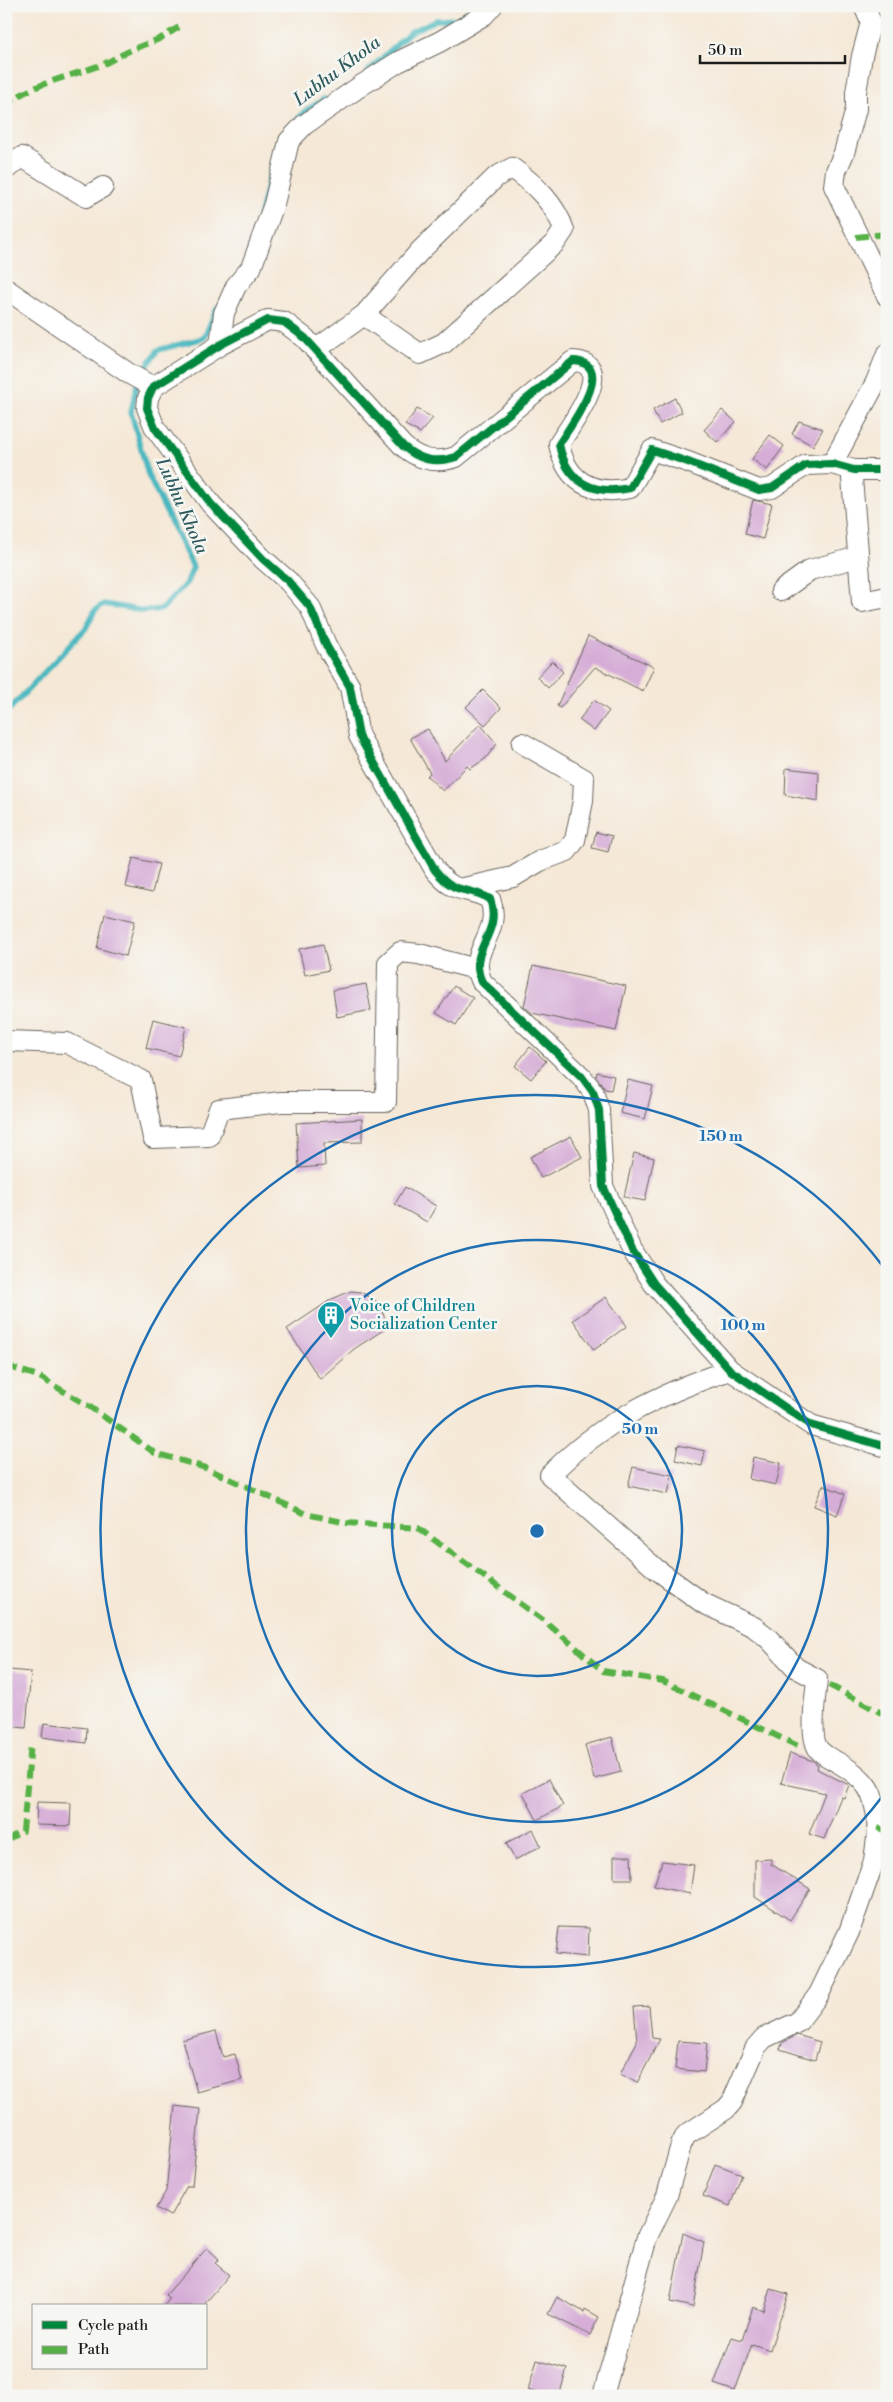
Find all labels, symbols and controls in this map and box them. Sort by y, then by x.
water label: Lubhu Khola [288,30,386,112]
scale bar [700,32,846,64]
text: 50 m [708,41,742,60]
water label: Lubhu Khola [150,453,214,559]
text: 150 m [699,1127,743,1146]
place label: Voice of Children Socialization Center [349,1296,497,1334]
building icon: Voice of Children Socialization Center [316,1300,346,1339]
text: 100 m [721,1316,766,1335]
text: 50 m [622,1420,658,1439]
centre of rings [528,1522,546,1540]
legend [32,2304,208,2370]
text: Cycle path [78,2316,148,2335]
text: Path [78,2340,110,2359]

